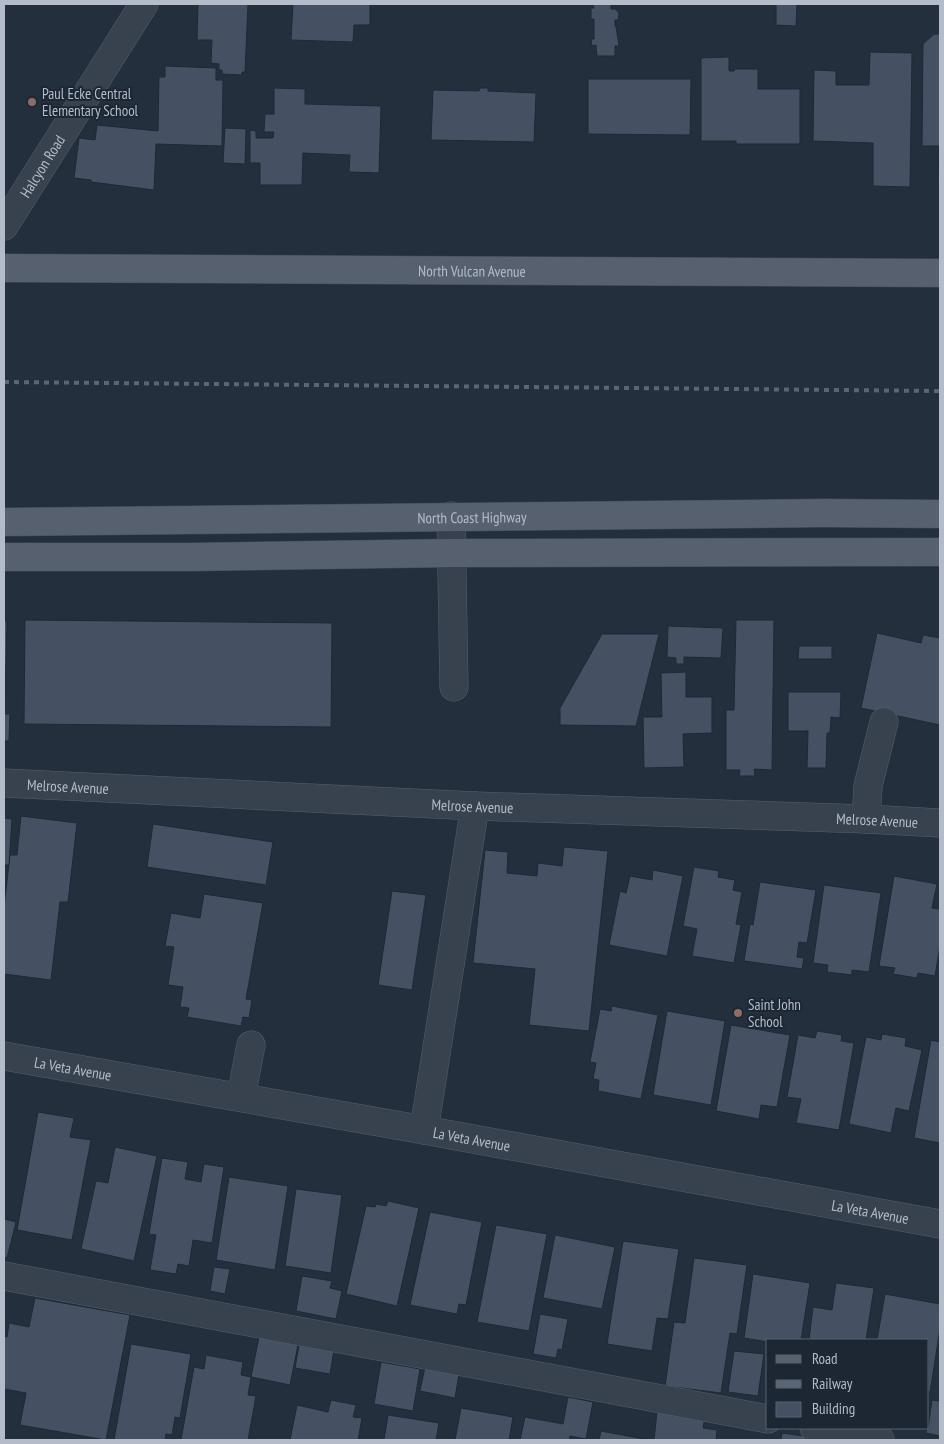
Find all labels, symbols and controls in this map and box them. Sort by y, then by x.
place label: Paul Ecke Central Elementary School [42,84,139,120]
marker: Paul Ecke Central Elementary School [26,96,38,108]
street label: Halcyon Road [15,131,69,201]
street label: North Vulcan Avenue [418,261,526,280]
street label: North Coast Highway [417,507,527,527]
street label: Melrose Avenue [27,775,109,798]
street label: Melrose Avenue [431,794,514,817]
street label: Melrose Avenue [836,809,919,831]
place label: Saint John School [748,995,801,1031]
marker: Saint John School [732,1007,744,1019]
street label: La Veta Avenue [33,1052,113,1084]
street label: La Veta Avenue [432,1122,512,1155]
street label: La Veta Avenue [830,1195,910,1228]
legend [766,1339,929,1429]
text: Road [812,1349,838,1368]
text: Railway [812,1374,853,1393]
text: Building [812,1399,855,1418]

